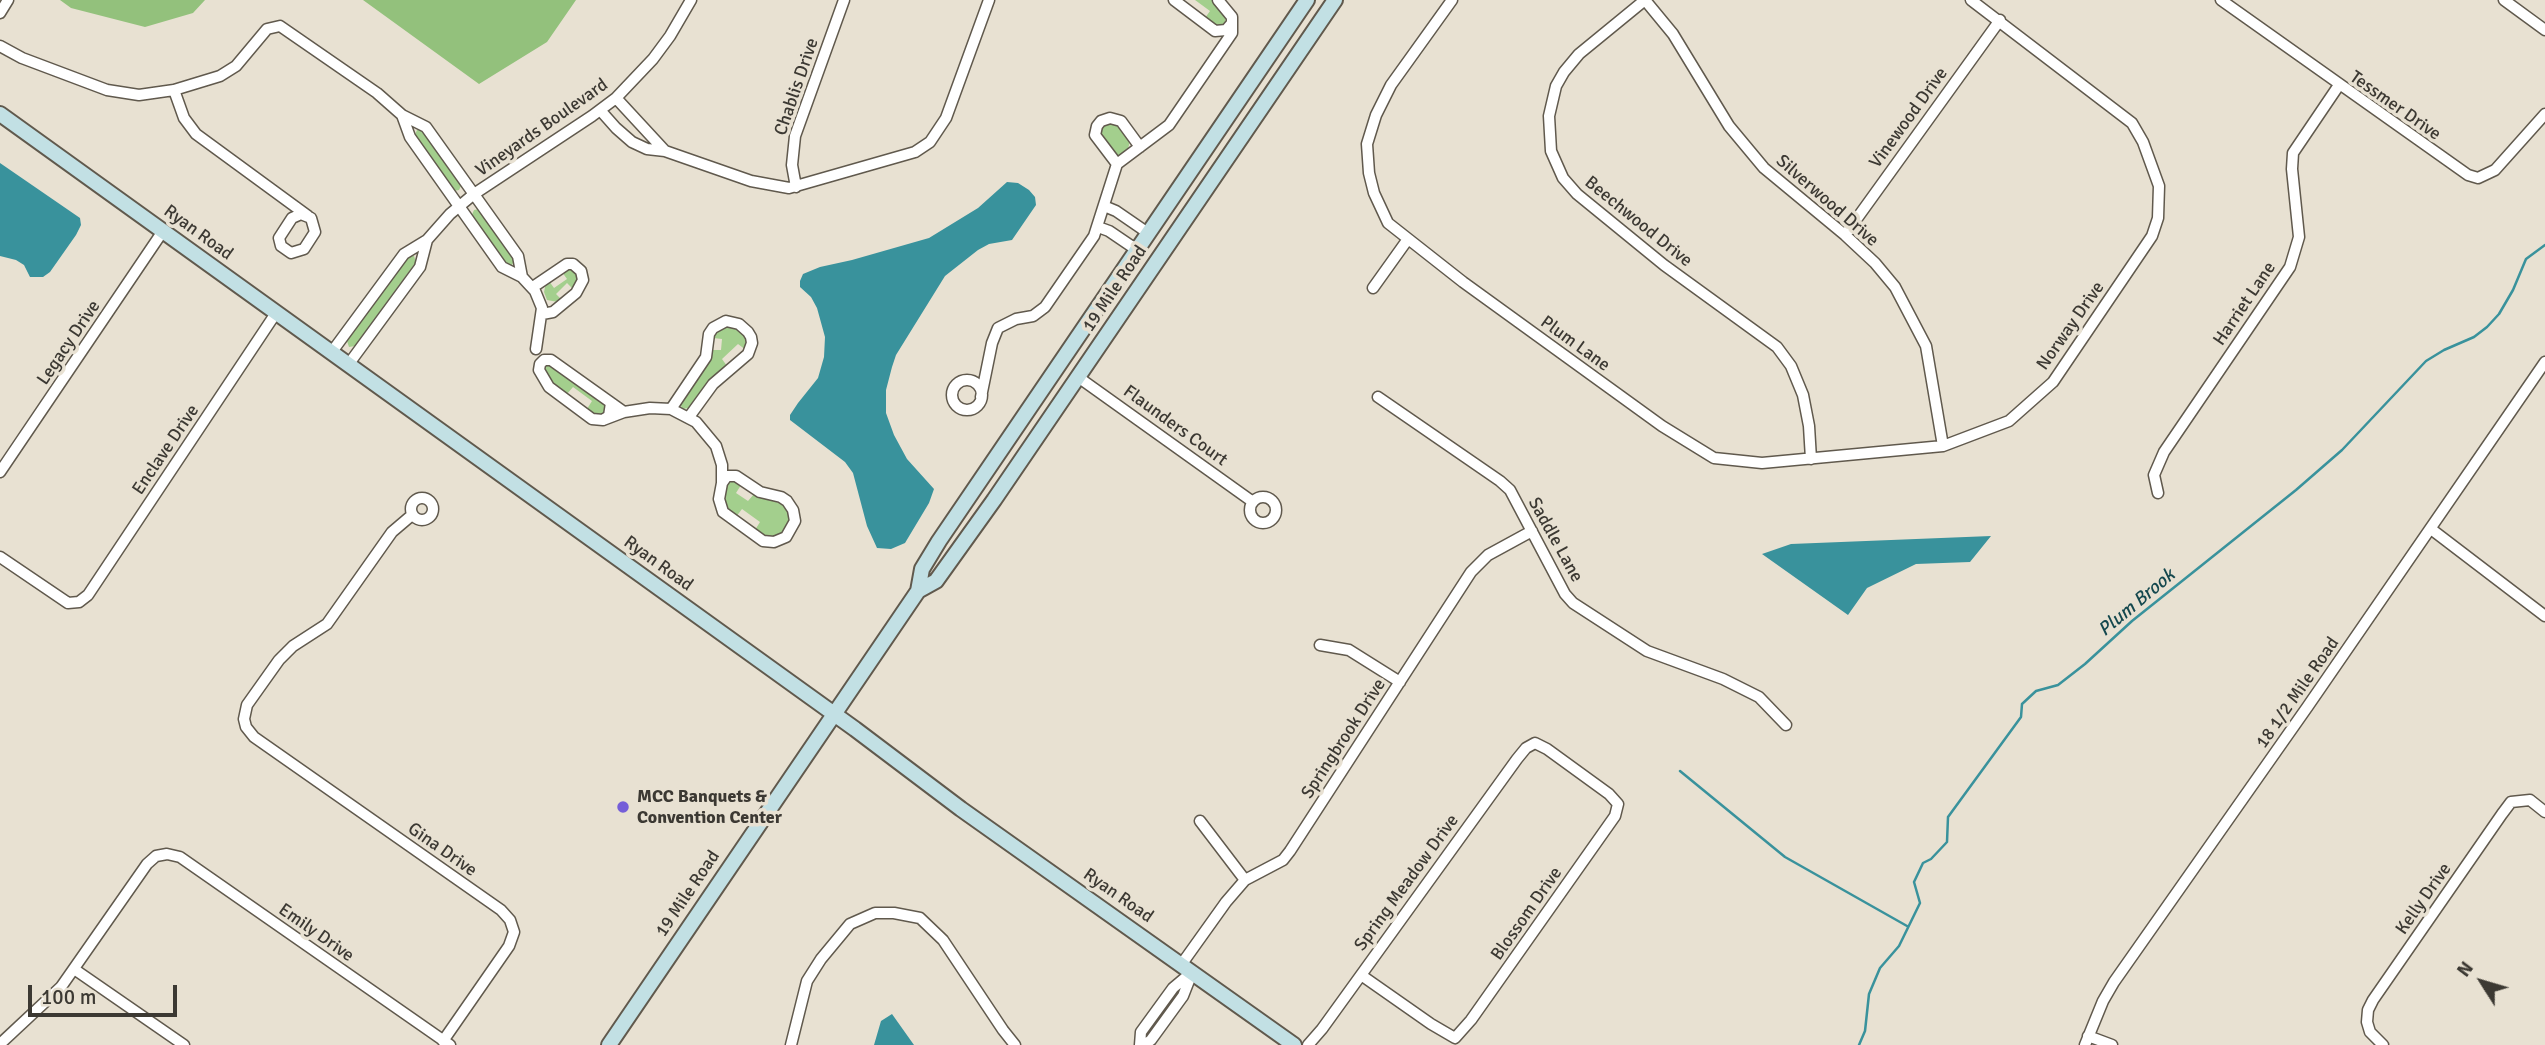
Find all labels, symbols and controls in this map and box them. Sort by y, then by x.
street label: Chablis Drive [770,36,824,138]
street label: Vinewood Drive [1865,63,1953,173]
street label: Tessmer Drive [2345,67,2445,145]
street label: Vineyards Boulevard [472,74,612,182]
street label: Silverwood Drive [1771,150,1883,252]
street label: Beechwood Drive [1580,172,1696,272]
street label: Ryan Road [159,201,237,265]
street label: 19 Mile Road [1078,242,1152,336]
street label: Harriet Lane [2209,258,2281,350]
street label: Norway Drive [2033,278,2109,374]
street label: Legacy Drive [33,296,105,390]
street label: Plum Lane [1536,312,1614,376]
street label: Flaunders Court [1119,381,1231,471]
street label: Enclave Drive [128,401,204,499]
street label: Saddle Lane [1523,494,1587,586]
street label: Ryan Road [619,532,697,596]
water label: Plum Brook [2094,564,2180,642]
street label: 18 1/2 Mile Road [2252,633,2344,753]
street label: Springbrook Drive [1297,675,1391,803]
place label: MCC Banquets & Convention Center [637,786,782,828]
marker: MCC Banquets & Convention Center [615,799,631,815]
street label: Spring Meadow Drive [1350,811,1464,955]
street label: Gina Drive [403,818,481,882]
street label: 19 Mile Road [651,847,725,941]
street label: Kelly Drive [2392,859,2456,939]
street label: Blossom Drive [1487,863,1567,965]
street label: Ryan Road [1079,864,1157,928]
street label: Emily Drive [274,899,358,967]
north arrow [2447,947,2517,1017]
text: N [2452,957,2479,982]
scale bar [32,972,180,1016]
text: 100 m [41,984,96,1010]

